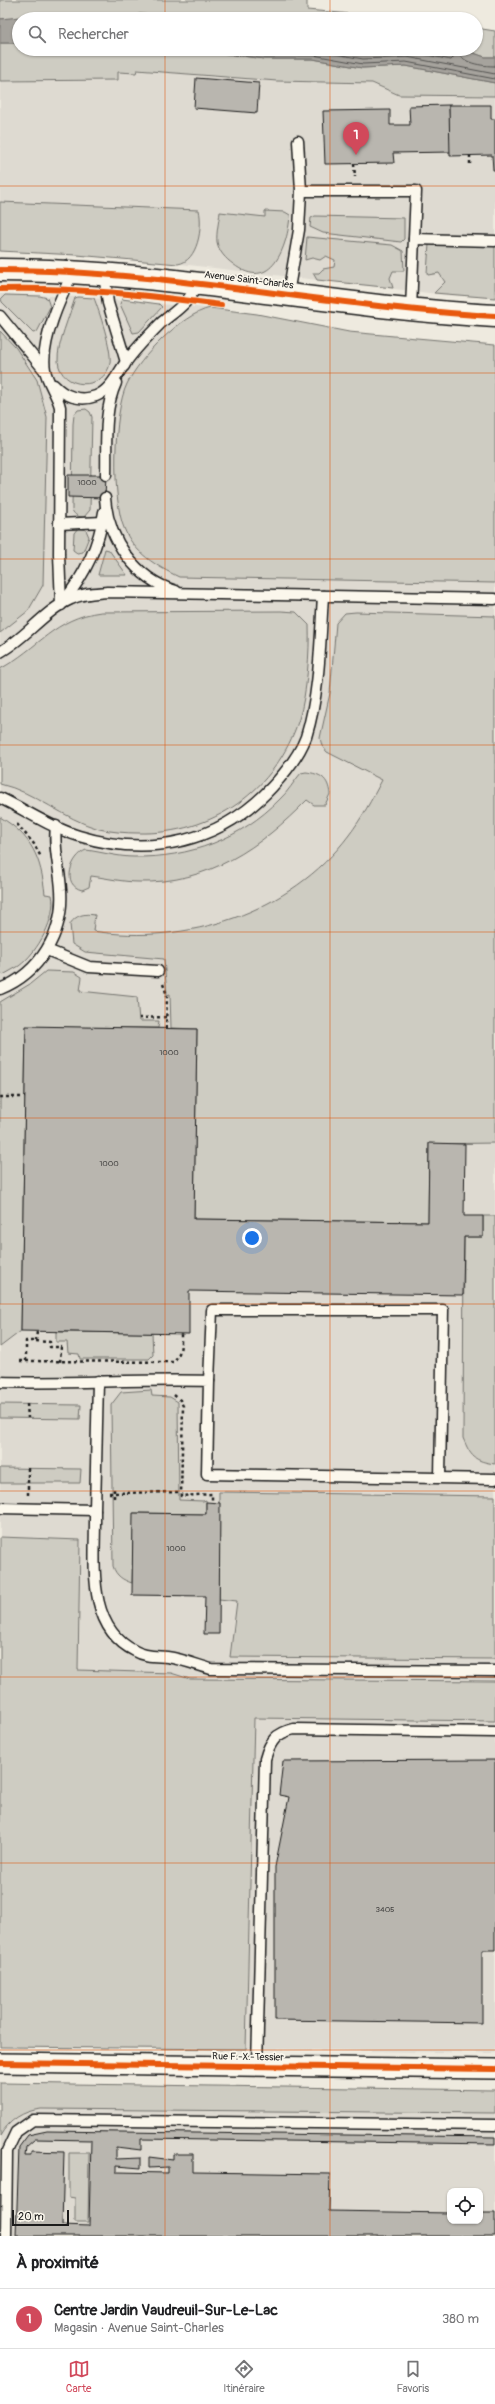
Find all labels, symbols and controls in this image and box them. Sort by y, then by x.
search box [12,12,483,56]
icon: search [26,23,48,45]
text: Rechercher [58,25,129,44]
pin: 1 [343,122,369,155]
street label: Avenue Saint-Charles [204,269,295,291]
house number: 1000 [77,478,97,487]
house number: 1000 [159,1048,179,1057]
house number: 1000 [99,1159,119,1168]
your location [242,1228,262,1248]
house number: 1000 [166,1544,186,1553]
house number: 3405 [376,1905,394,1914]
street label: Rue F.-X.-Tessier [212,2050,284,2064]
map controls [447,2188,483,2224]
button: locate [447,2188,483,2224]
scale bar [12,2208,69,2227]
text: 20 m [18,2210,44,2223]
text: À proximité [16,2252,99,2273]
text: Centre Jardin Vaudreuil-Sur-Le-Lac [54,2301,278,2320]
text: 1 [26,2311,32,2327]
text: 380 m [442,2311,479,2327]
text: Magasin · Avenue Saint-Charles [54,2320,224,2336]
tab: Carte [66,2358,92,2395]
tab: Itinéraire [223,2358,265,2395]
tab: Favoris [396,2358,429,2395]

